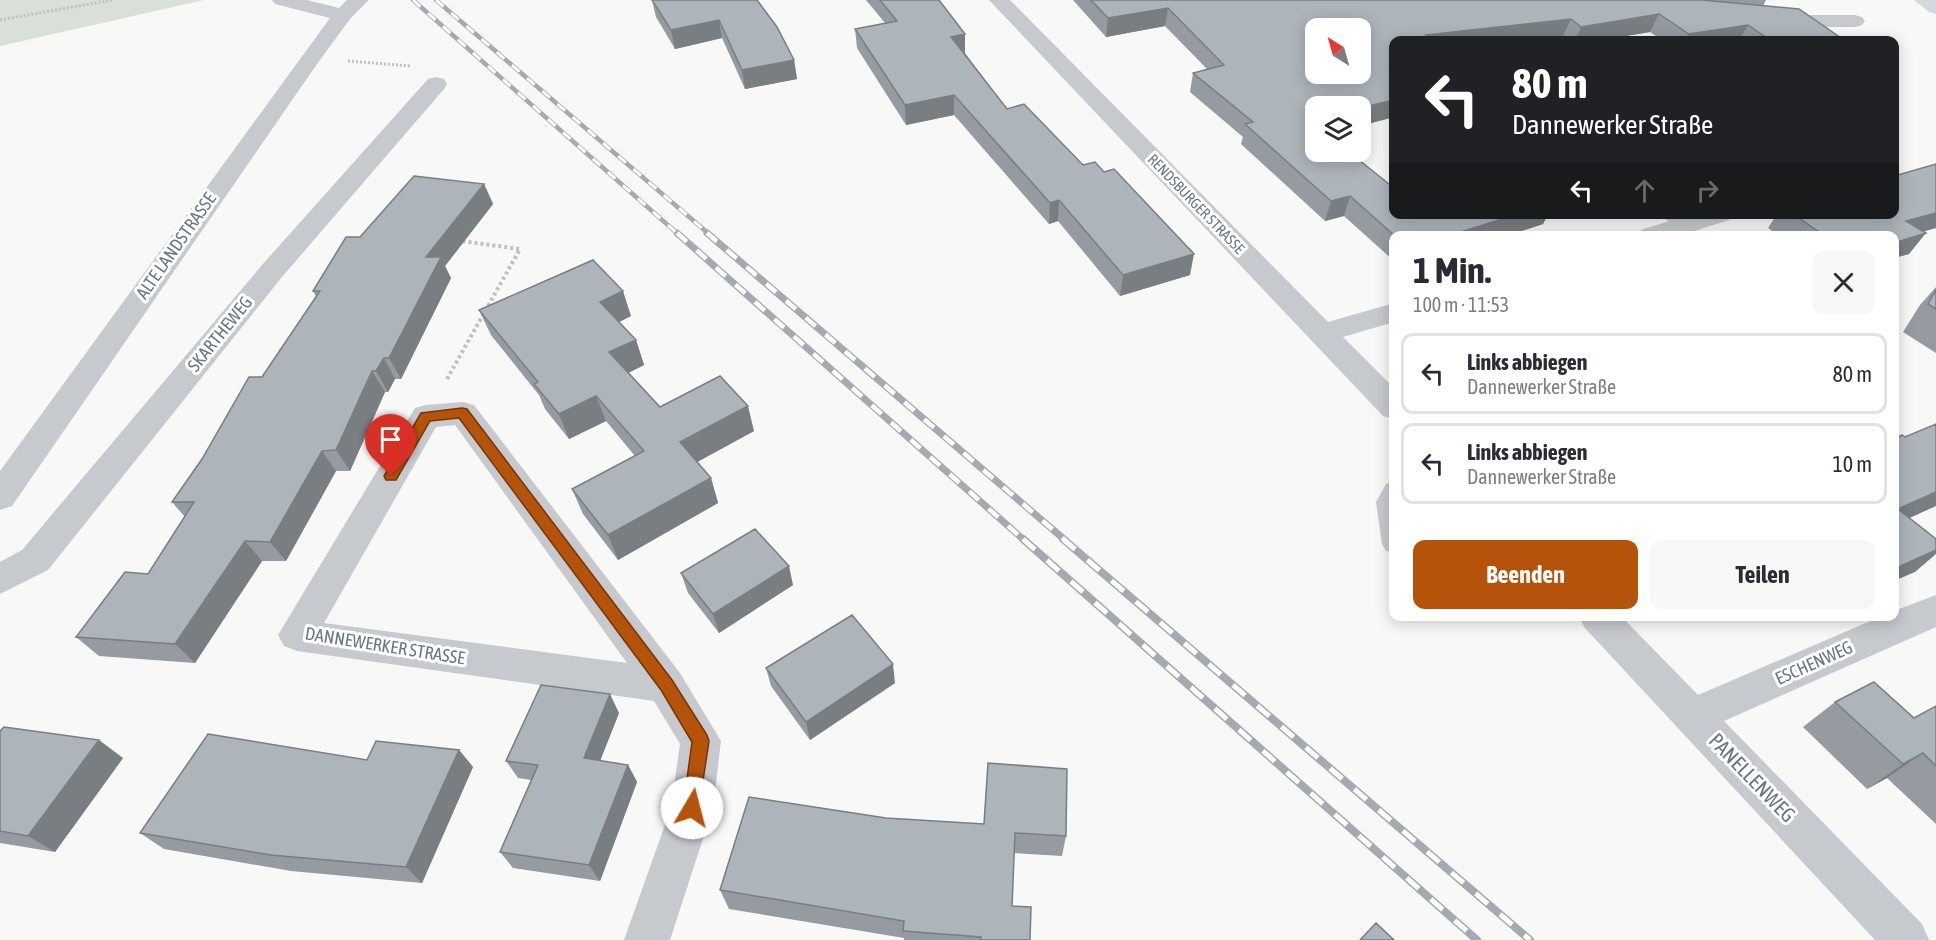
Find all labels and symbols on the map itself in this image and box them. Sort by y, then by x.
north arrow [1305,18,1371,84]
street label: RENDSBURGER STRASSE [1145,150,1249,257]
street label: ALTE LANDSTRASSE [131,188,220,303]
street label: SKARTHEWEG [183,292,256,375]
pin [365,414,416,476]
street label: DANNEWERKER STRASSE [304,622,467,669]
street label: ESCHENWEG [1772,636,1856,689]
street label: PANELLENWEG [1705,728,1801,827]
position arrow [660,776,724,840]

